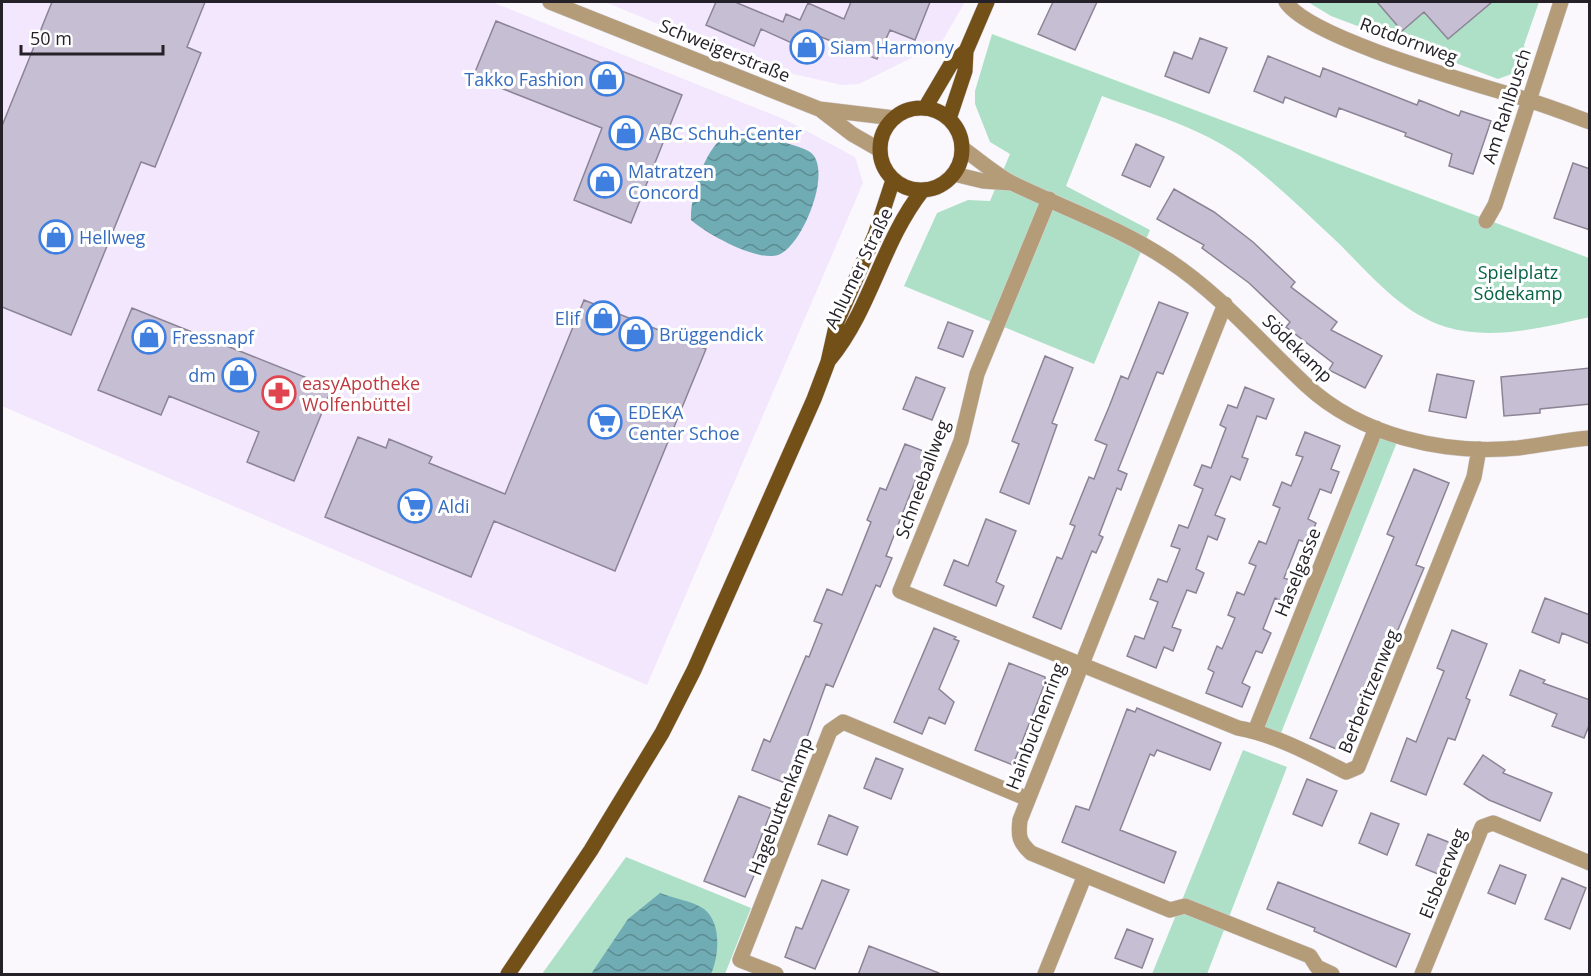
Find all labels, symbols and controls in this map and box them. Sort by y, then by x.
street label: Rotdornweg [1357,11,1461,69]
street label: Schweigerstraße [656,13,794,87]
scale bar [21,18,164,56]
text: 50 m [30,26,72,50]
shop icon: Siam Harmony [789,29,825,65]
place label: Siam Harmony [830,35,955,59]
street label: Am Rahlbusch [1476,45,1536,167]
shop icon: Takko Fashion [589,61,625,97]
place label: Takko Fashion [464,67,584,91]
shop icon: ABC Schuh-Center [608,115,644,151]
place label: ABC Schuh-Center [649,121,802,145]
place label: Matratzen Concord [628,159,714,204]
shop icon: Matratzen Concord [587,163,623,199]
street label: Ahlumer Straße [818,204,898,332]
shop icon: Hellweg [38,219,74,255]
place label: Hellweg [79,225,146,249]
park label: Spielplatz Södekamp [1474,260,1562,305]
shop icon: Elif [585,300,621,336]
place label: Elif [555,306,581,330]
street label: Södekamp [1258,308,1338,388]
shop icon: Brüggendick [618,316,654,352]
shop icon: Fressnapf [131,319,167,355]
place label: Brüggendick [659,322,764,346]
place label: Fressnapf [172,325,255,349]
shop icon: dm [221,357,257,393]
place label: dm [188,363,216,387]
place label: easyApotheke Wolfenbüttel [302,371,420,416]
pharmacy icon: easyApotheke Wolfenbüttel [261,375,297,411]
place label: EDEKA Center Schoe [628,400,740,445]
supermarket icon: EDEKA Center Schoe [587,404,623,440]
street label: Schneeballweg [889,416,955,542]
supermarket icon: Aldi [397,488,433,524]
place label: Aldi [438,494,469,518]
street label: Haselgasse [1268,524,1326,620]
street label: Berberitzenweg [1332,625,1404,757]
street label: Hainbuchenring [1000,659,1070,793]
street label: Hagebuttenkamp [743,733,817,879]
street label: Elsbeerweg [1413,824,1471,922]

